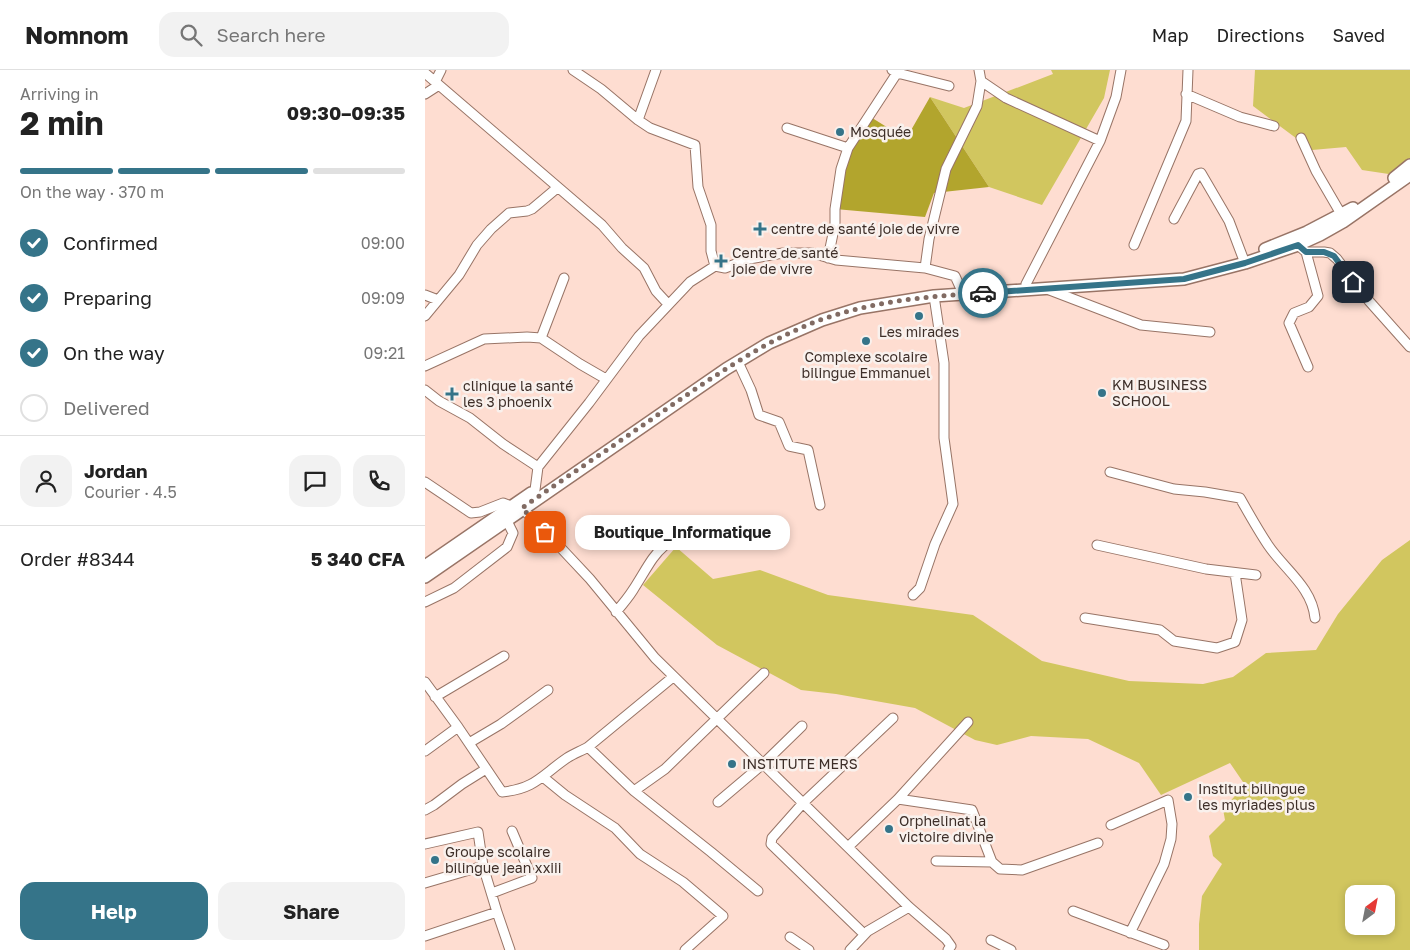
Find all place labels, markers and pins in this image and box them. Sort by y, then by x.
place label: Mosquée [850,123,911,140]
marker: Mosquée [834,126,846,138]
place label: centre de santé joie de vivre [771,220,960,237]
marker: centre de santé joie de vivre [753,222,767,236]
place label: Centre de santé joie de vivre [731,244,838,277]
marker: Centre de santé joie de vivre [714,254,728,268]
pin [1332,261,1374,303]
marker: Les mirades [913,310,925,322]
place label: Les mirades [879,323,959,340]
marker: Complexe scolaire bilingue Emmanuel [860,335,872,347]
place label: Complexe scolaire bilingue Emmanuel [802,348,930,381]
place label: KM BUSINESS SCHOOL [1112,376,1207,409]
place label: clinique la santé les 3 phoenix [463,377,573,410]
marker: clinique la santé les 3 phoenix [445,387,459,401]
marker: KM BUSINESS SCHOOL [1096,387,1108,399]
pin [524,511,566,553]
callout: Boutique_Informatique [575,514,790,550]
place label: INSTITUTE MERS [742,755,858,772]
marker: INSTITUTE MERS [726,758,738,770]
place label: Institut bilingue les myriades plus [1198,780,1315,813]
marker: Institut bilingue les myriades plus [1182,791,1194,803]
place label: Orphelinat la victoire divine [899,812,994,845]
marker: Orphelinat la victoire divine [883,823,895,835]
place label: Groupe scolaire bilingue jean xxiii [445,843,562,876]
marker: Groupe scolaire bilingue jean xxiii [429,854,441,866]

